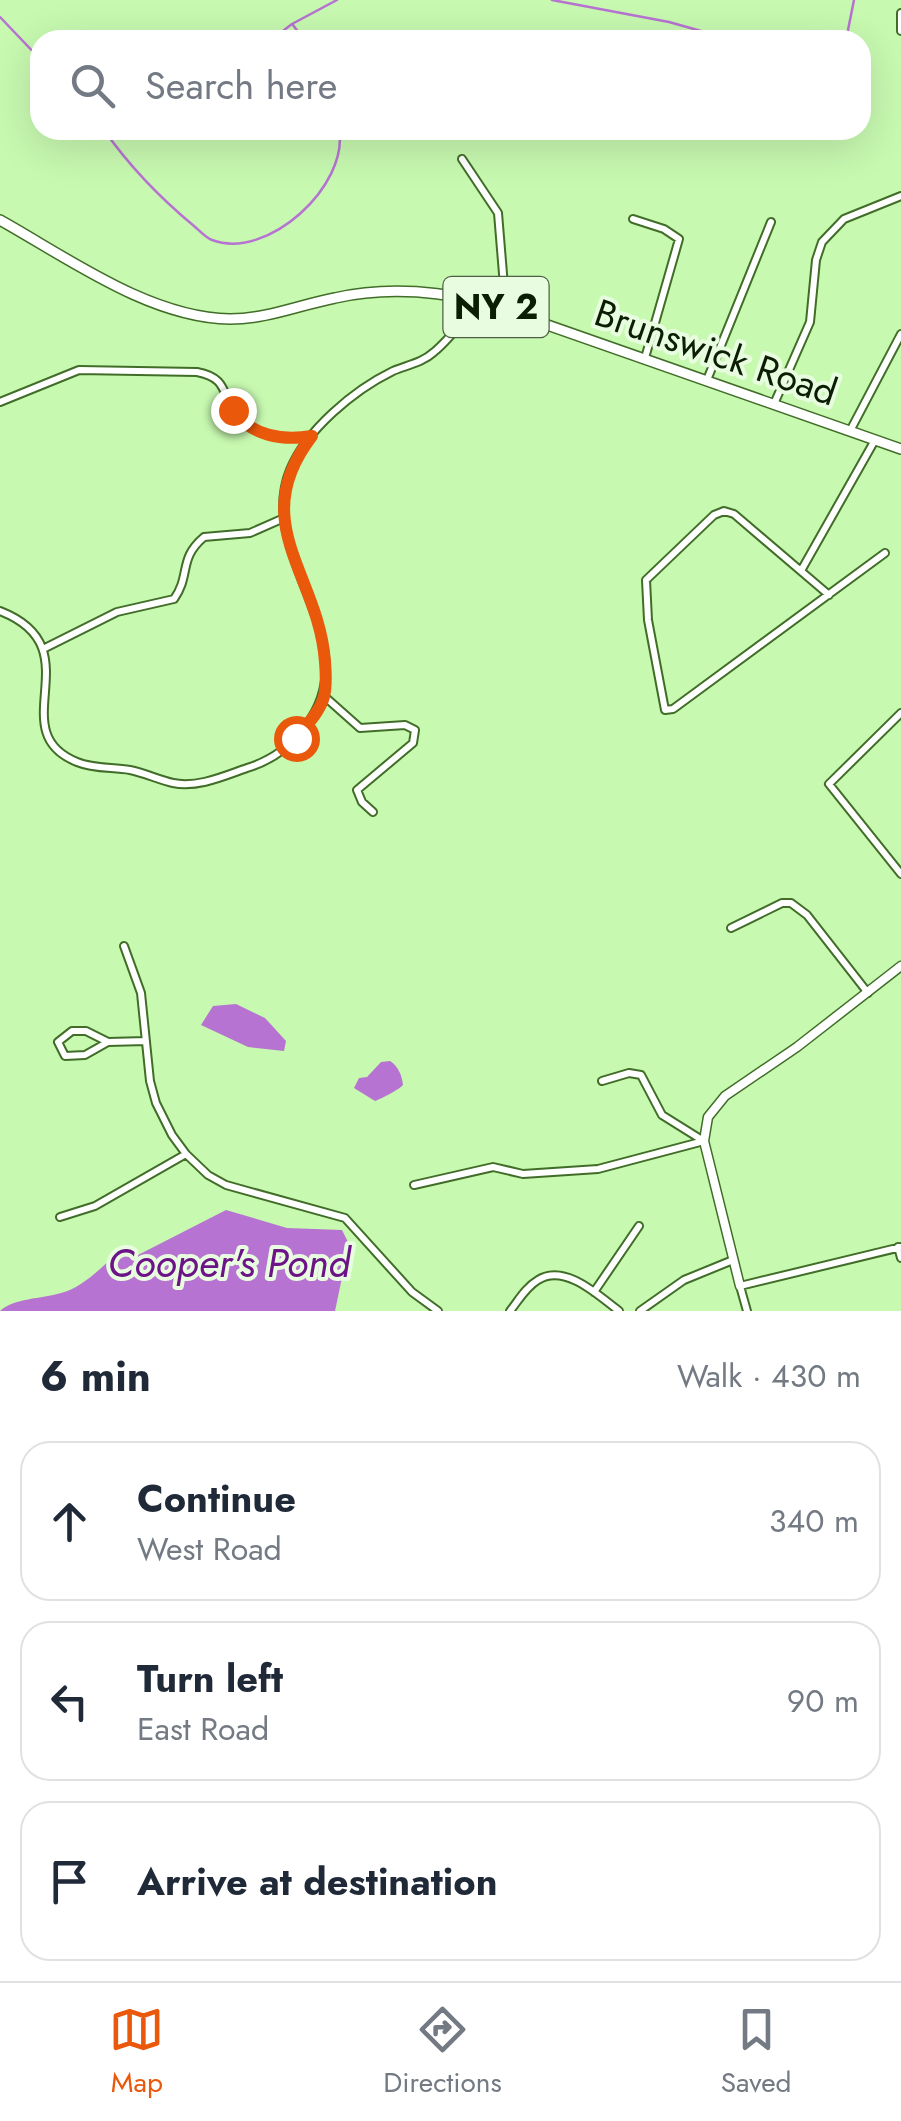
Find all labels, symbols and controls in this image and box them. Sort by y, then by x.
search box [30,30,871,140]
icon: search [65,58,120,113]
text: Search here [145,58,337,113]
road number: NY 2 [444,277,548,337]
street label: Brunswick Road [587,285,845,419]
route end [211,388,257,434]
route start [274,716,320,762]
water label: Cooper's Pond [108,1234,352,1292]
text: 6 min [40,1346,151,1407]
text: Walk · 430 m [677,1353,861,1399]
text: Continue [137,1471,296,1526]
icon: ahead [42,1494,97,1549]
text: 340 m [769,1498,859,1544]
text: West Road [137,1526,282,1572]
text: Turn left [137,1651,283,1706]
icon: left [42,1674,97,1729]
text: 90 m [787,1678,859,1724]
text: East Road [137,1706,269,1752]
icon: arrive [42,1854,97,1909]
text: Arrive at destination [137,1854,498,1909]
tab: Map [109,2002,164,2103]
tab: Directions [383,2002,502,2103]
tab: Saved [721,2002,792,2103]

